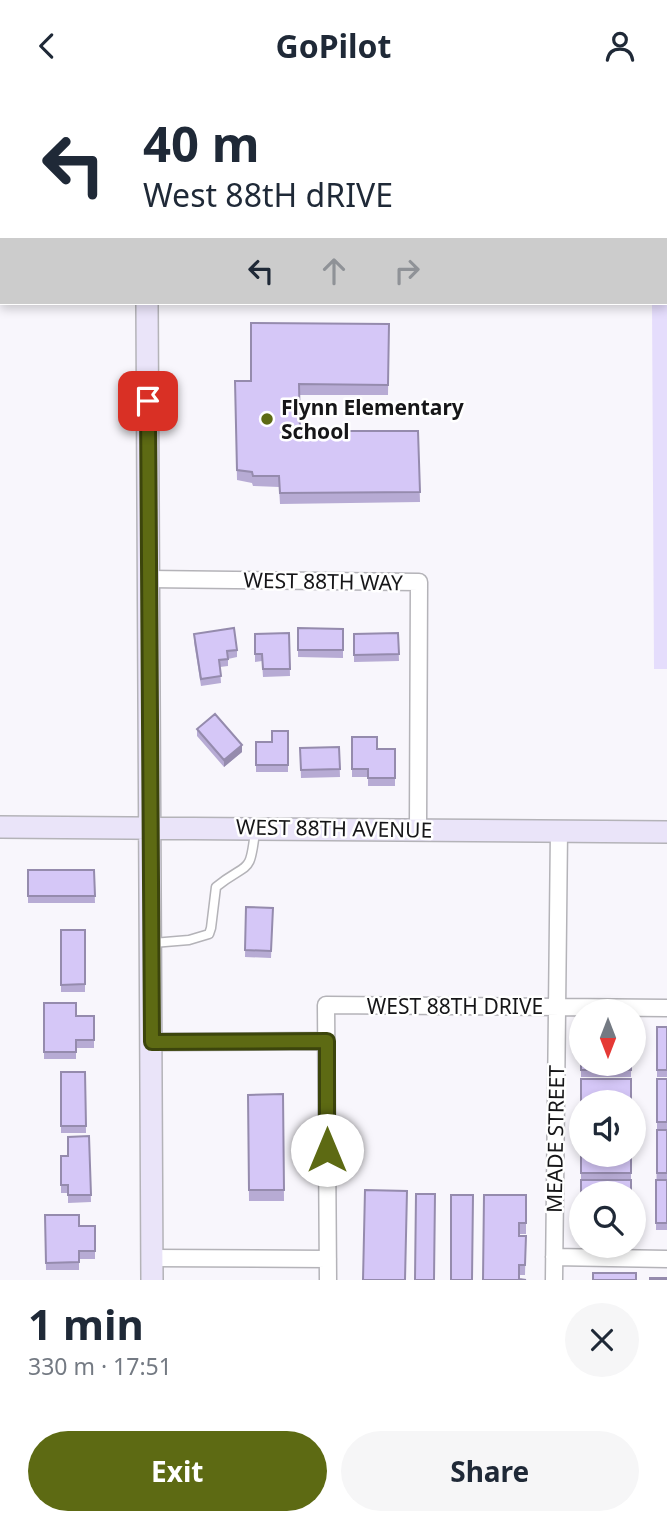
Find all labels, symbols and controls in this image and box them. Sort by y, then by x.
text: GoPilot [275,24,392,67]
icon: back [28,27,66,65]
icon: person [601,27,639,65]
text: 40 m [143,110,260,176]
icon: left [28,119,119,210]
text: West 88tH dRIVE [143,173,393,216]
icon: left [242,252,280,290]
icon: ahead [315,252,353,290]
icon: right [388,252,426,290]
pin [118,371,178,431]
icon: arrive [129,382,167,420]
place label: Flynn Elementary School [281,393,464,445]
marker: Flynn Elementary School [259,411,275,427]
street label: WEST 88TH WAY [243,566,403,596]
street label: WEST 88TH AVENUE [236,812,432,844]
street label: WEST 88TH DRIVE [367,992,543,1020]
north arrow [569,999,646,1076]
map controls [569,999,646,1258]
street label: MEADE STREET [540,1064,570,1213]
button: sound [569,1090,646,1167]
position arrow [290,1113,364,1187]
button: search [569,1181,646,1258]
text: 1 min [28,1295,144,1352]
button: close [565,1303,639,1377]
text: 330 m · 17:51 [28,1350,172,1382]
button: Exit [28,1431,327,1511]
button: Share [341,1431,639,1511]

